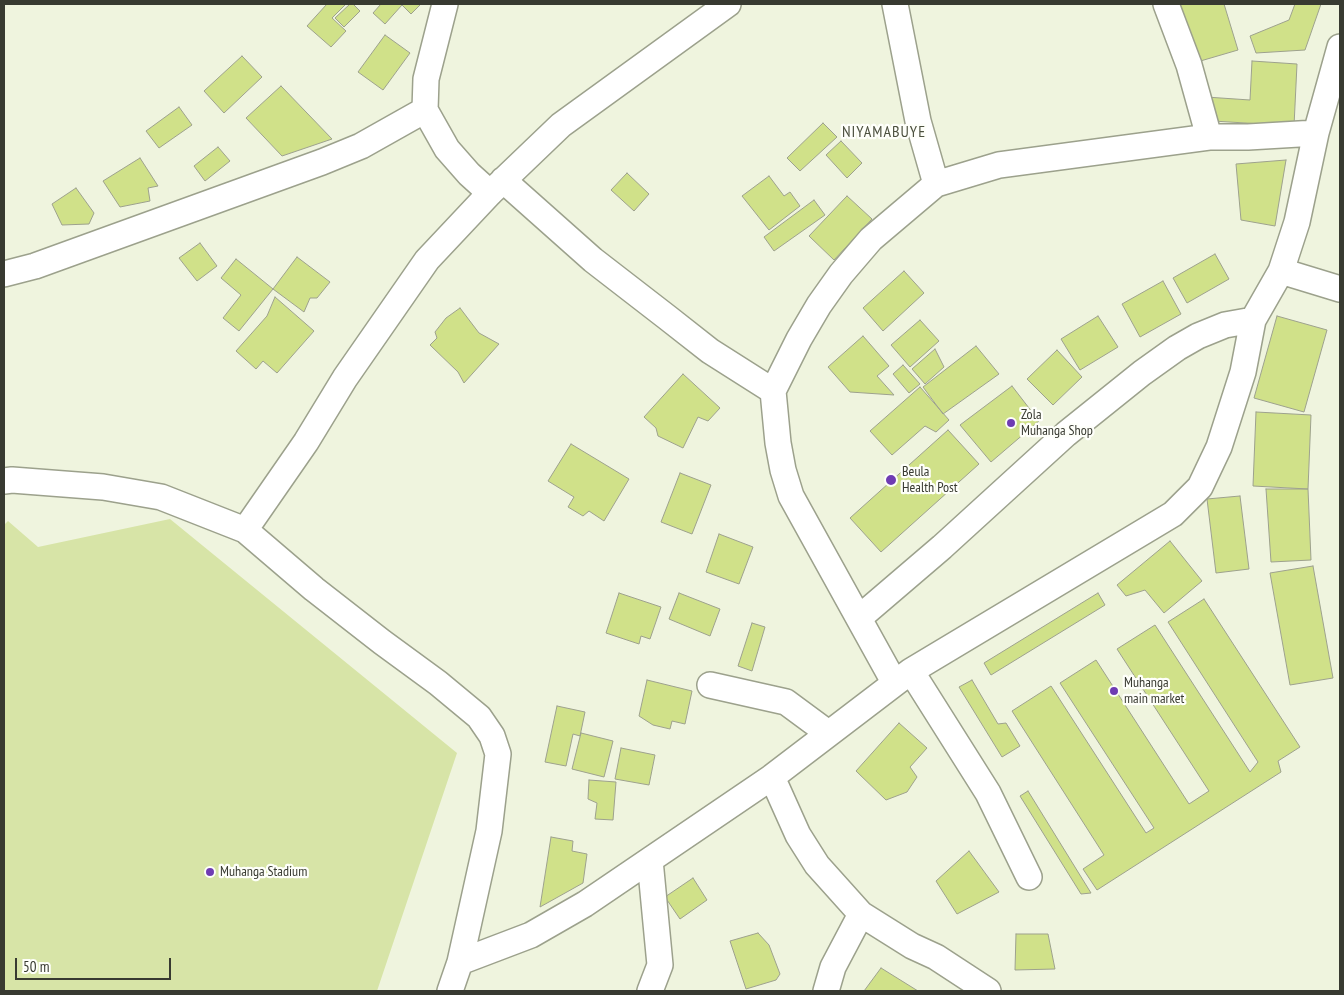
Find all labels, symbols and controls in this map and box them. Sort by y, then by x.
district label: NIYAMABUYE [841,122,927,142]
place label: Zola Muhanga Shop [1021,407,1093,440]
marker: Zola Muhanga Shop [1005,417,1017,429]
place label: Beula Health Post [902,464,958,497]
marker: Beula Health Post [884,473,898,487]
place label: Muhanga main market [1124,675,1184,708]
marker: Muhanga main market [1108,685,1120,697]
place label: Muhanga Stadium [220,864,307,880]
marker: Muhanga Stadium [204,866,216,878]
scale bar [18,948,174,980]
text: 50 m [23,957,49,976]

